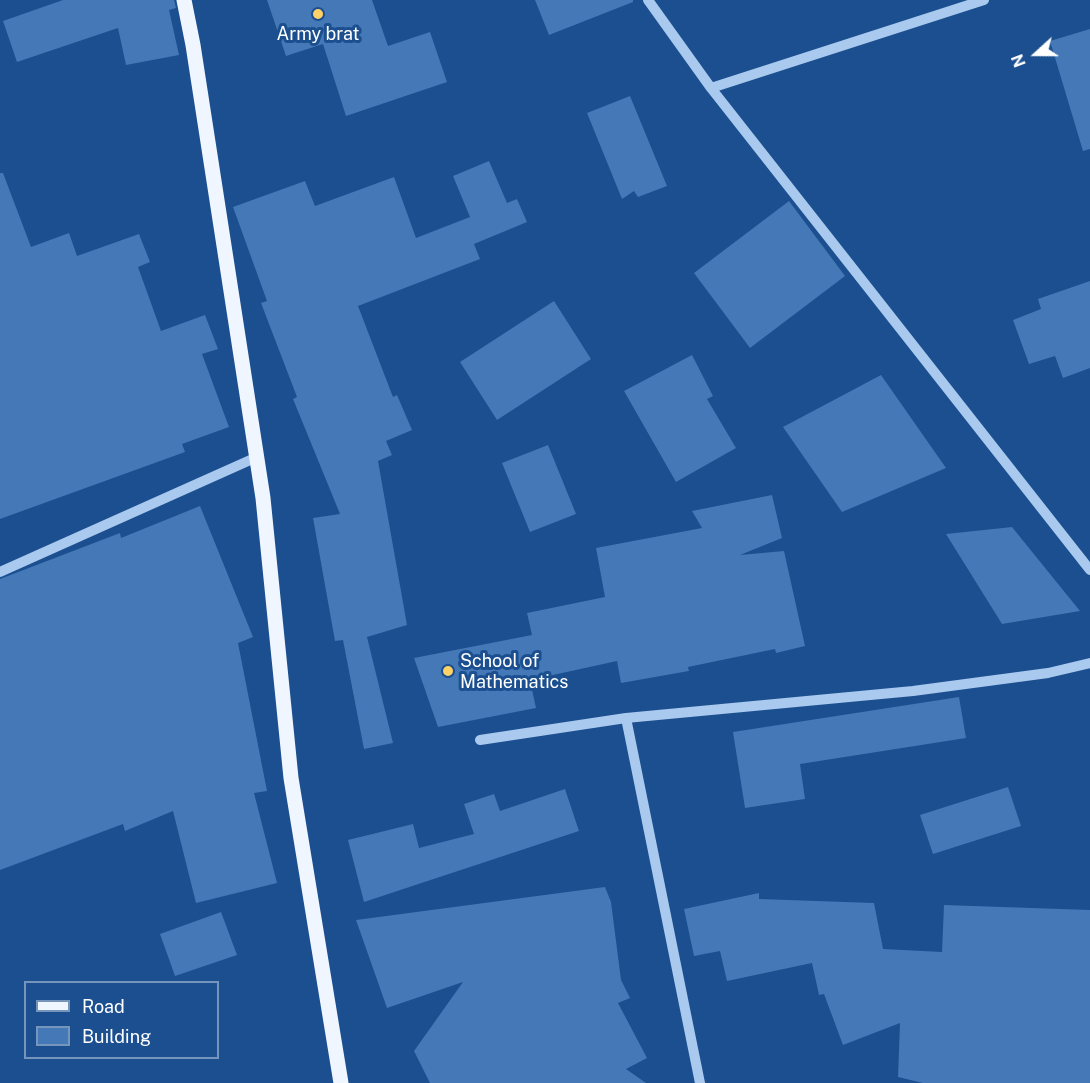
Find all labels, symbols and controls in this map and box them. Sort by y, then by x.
marker: Army brat [311,7,325,21]
place label: Army brat [276,23,360,45]
north arrow [1006,24,1066,84]
text: N [1008,51,1030,70]
place label: School of Mathematics [460,650,568,692]
marker: School of Mathematics [441,664,455,678]
legend [24,981,219,1059]
text: Road [82,996,125,1017]
text: Building [82,1026,151,1047]

